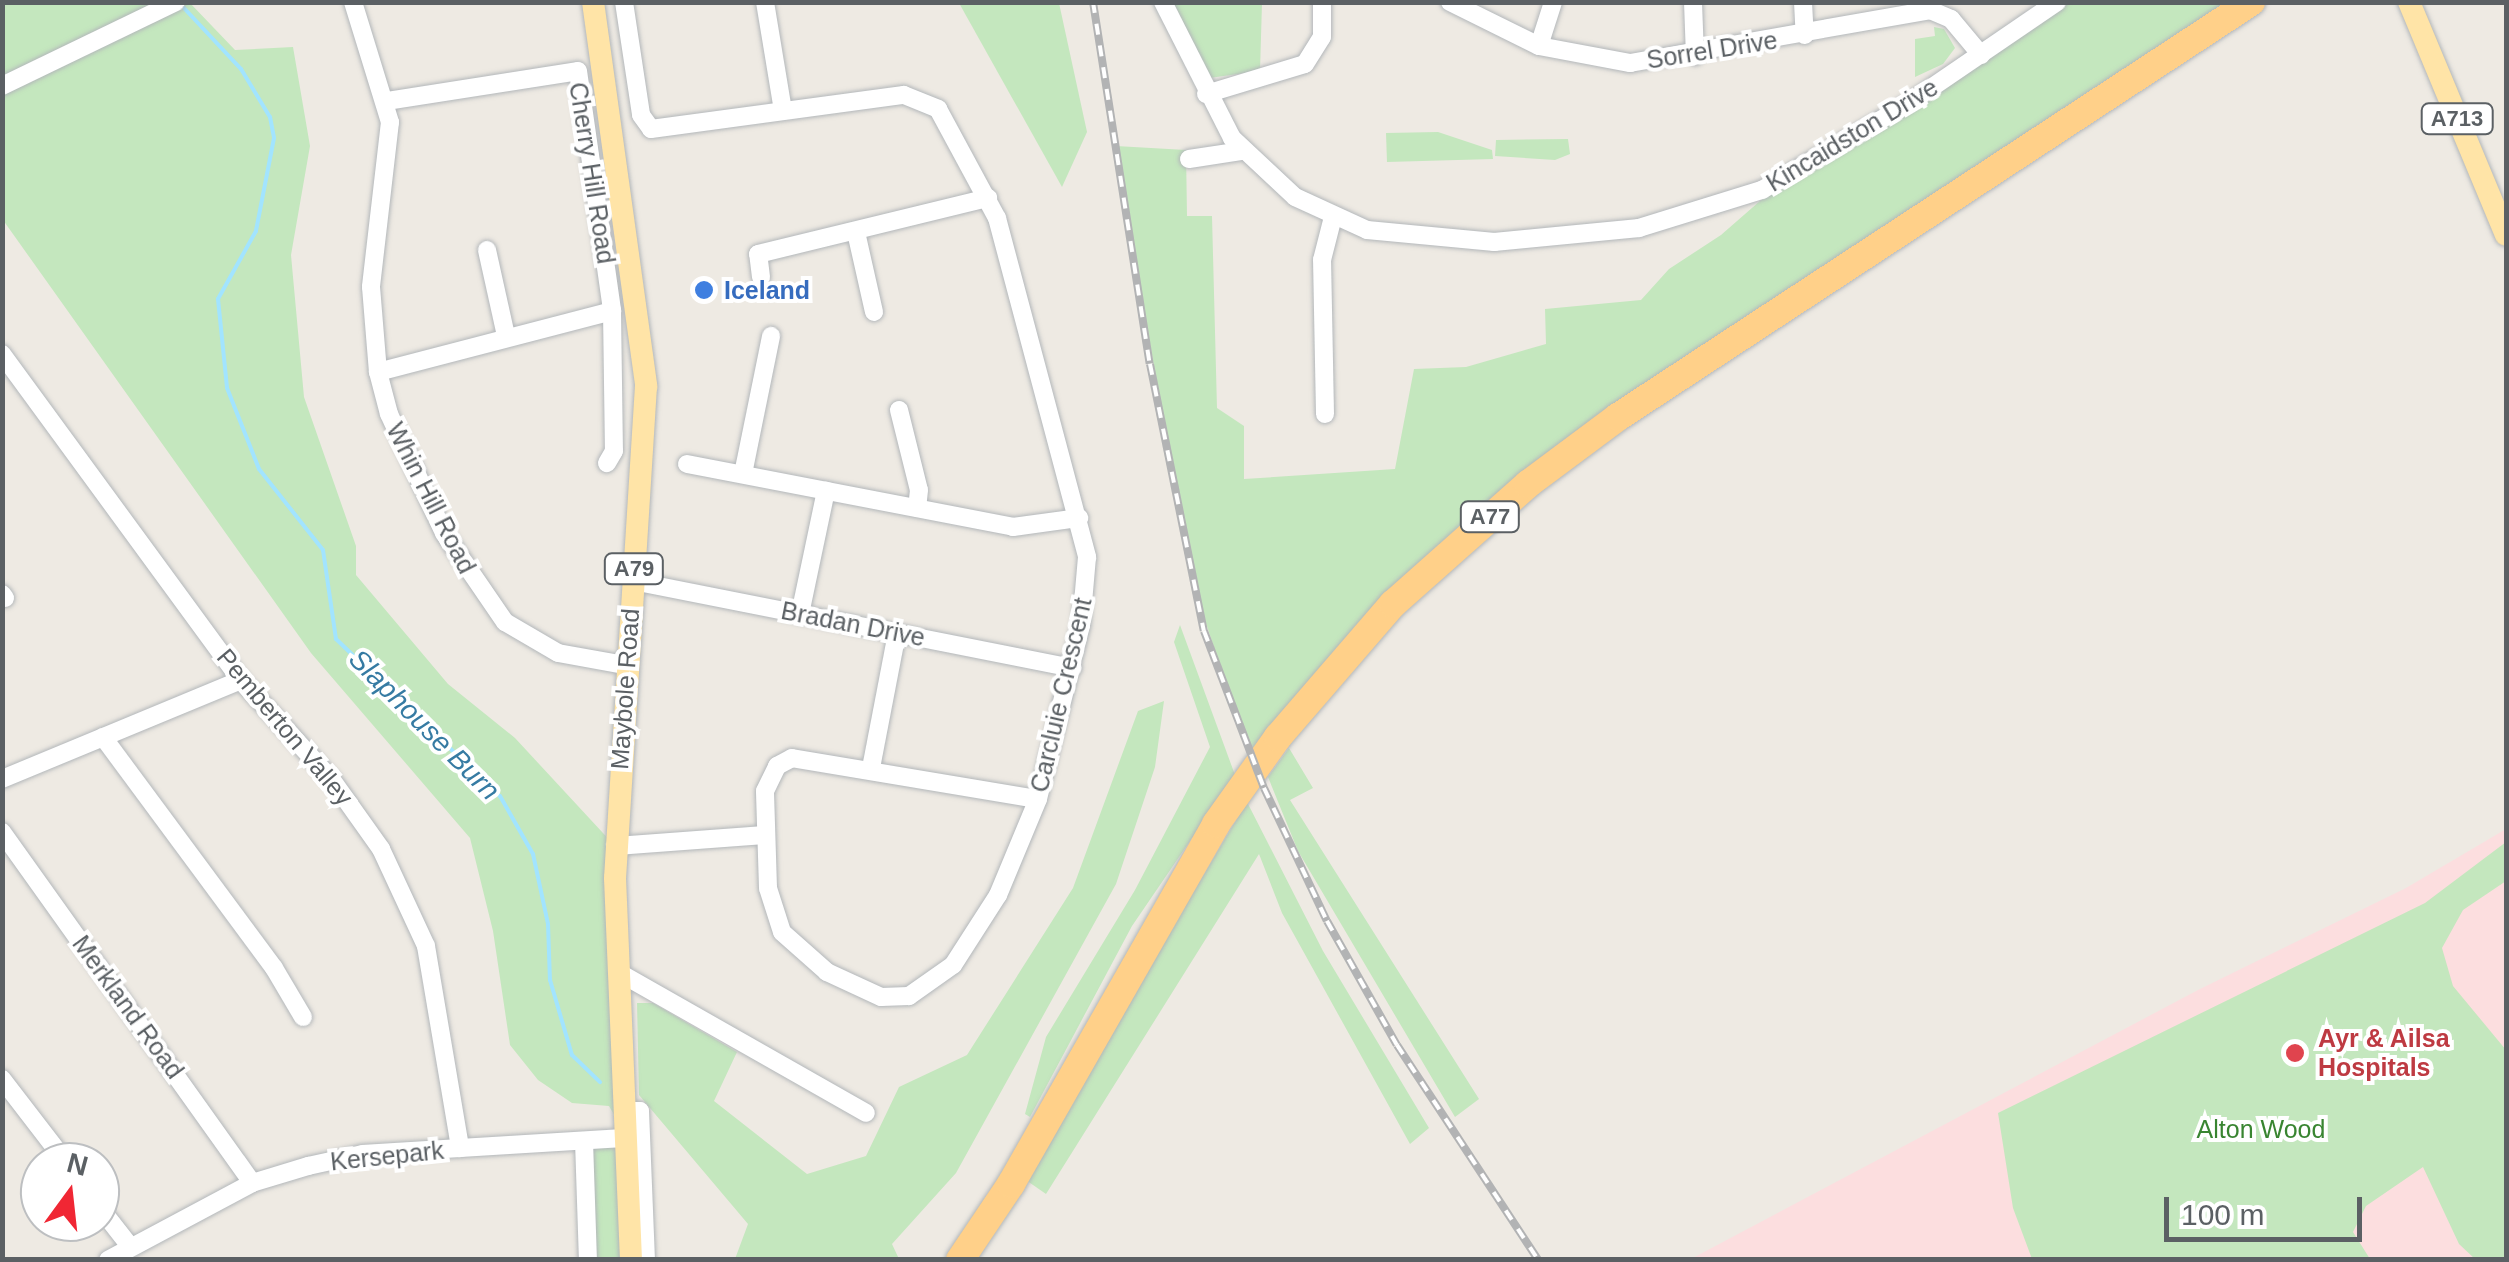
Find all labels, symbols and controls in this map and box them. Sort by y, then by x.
street label: Sorrel Drive [1644,25,1780,75]
street label: Kincaidston Drive [1761,72,1943,198]
street label: Cherry Hill Road [563,80,621,266]
road number: A713 [2420,102,2494,136]
place label: Iceland [724,275,810,305]
marker: Iceland [693,279,715,301]
street label: Whin Hill Road [380,418,482,578]
road number: A77 [1458,500,1522,534]
road number: A79 [602,552,666,586]
street label: Bradan Drive [779,595,927,653]
street label: Carcluie Crescent [1024,595,1098,795]
street label: Maybole Road [604,608,646,770]
street label: Pemberton Valley [211,642,359,812]
water label: Slaphouse Burn [342,643,506,807]
street label: Merkland Road [66,930,190,1084]
place label: Ayr & Ailsa Hospitals [2318,1024,2450,1083]
marker: Ayr & Ailsa Hospitals [2282,1040,2308,1066]
park label: Alton Wood [2197,1114,2325,1144]
street label: Kersepark [329,1135,445,1177]
north arrow [20,1142,120,1242]
text: N [64,1147,91,1182]
scale bar [2169,1177,2366,1239]
text: 100 m [2181,1198,2264,1231]

